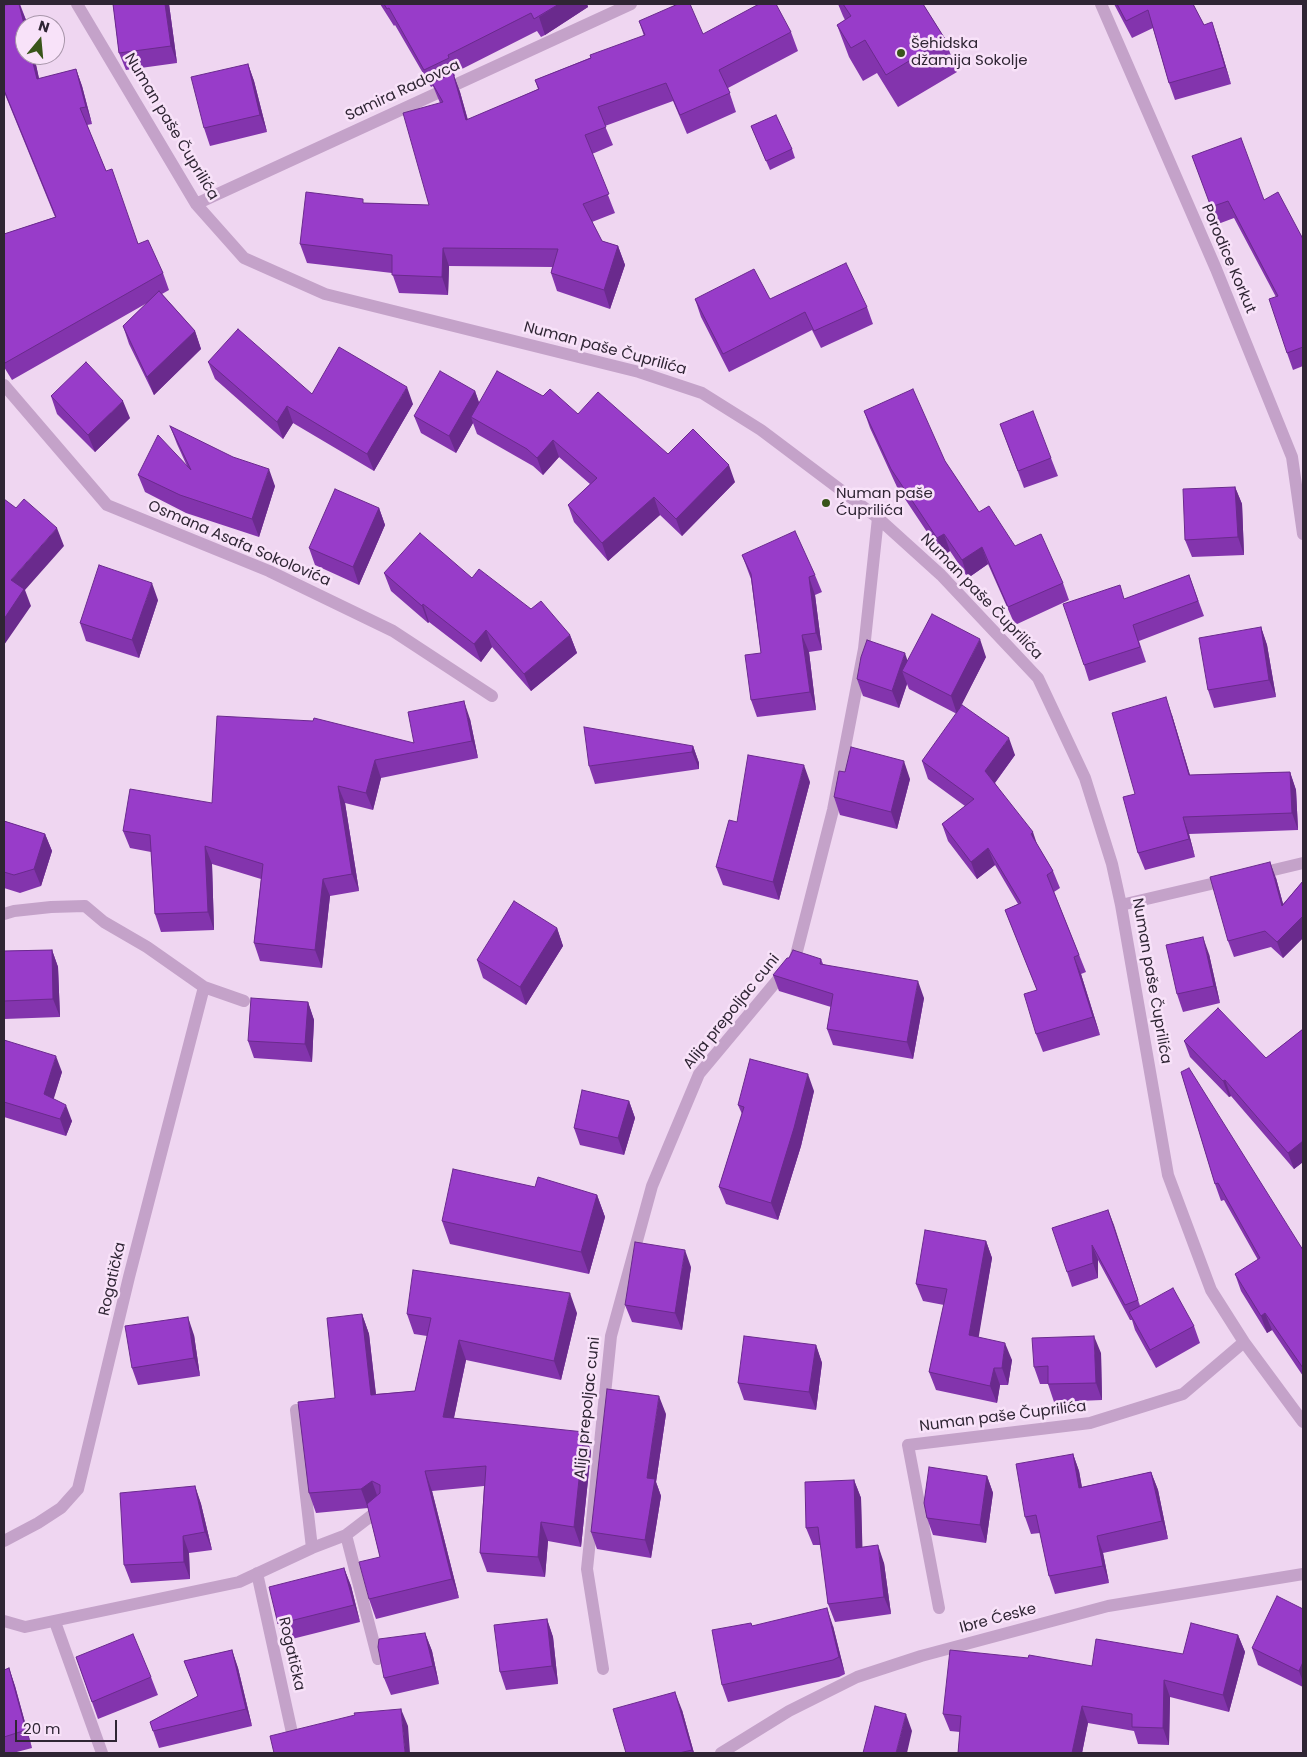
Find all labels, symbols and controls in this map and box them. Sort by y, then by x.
north arrow [15,15,65,65]
text: N [36,16,52,38]
place label: Šehidska džamija Sokolje [911,35,1028,70]
marker: Šehidska džamija Sokolje [895,47,907,59]
street label: Numan paše Čuprilića [120,50,222,204]
street label: Samira Radovca [343,57,463,125]
street label: Porodice Korkut [1197,202,1259,316]
street label: Numan paše Čuprilića [522,319,688,379]
place label: Numan paše Ćuprilića [836,485,933,520]
street label: Osmana Asafa Sokolovića [145,497,333,591]
marker: Numan paše Ćuprilića [820,497,832,509]
street label: Numan paše Čuprilića [916,530,1046,664]
street label: Numan paše Čuprilića [1128,897,1174,1065]
street label: Alija prepoljac cuni [680,951,784,1073]
street label: Rogatička [96,1240,130,1318]
street label: Alija prepoljac cuni [572,1336,604,1480]
street label: Numan paše Čuprilića [919,1398,1087,1436]
street label: Ibre Ćeske [958,1600,1038,1638]
street label: Rogatička [274,1615,308,1693]
scale bar [18,1710,120,1742]
text: 20 m [23,1718,61,1739]

